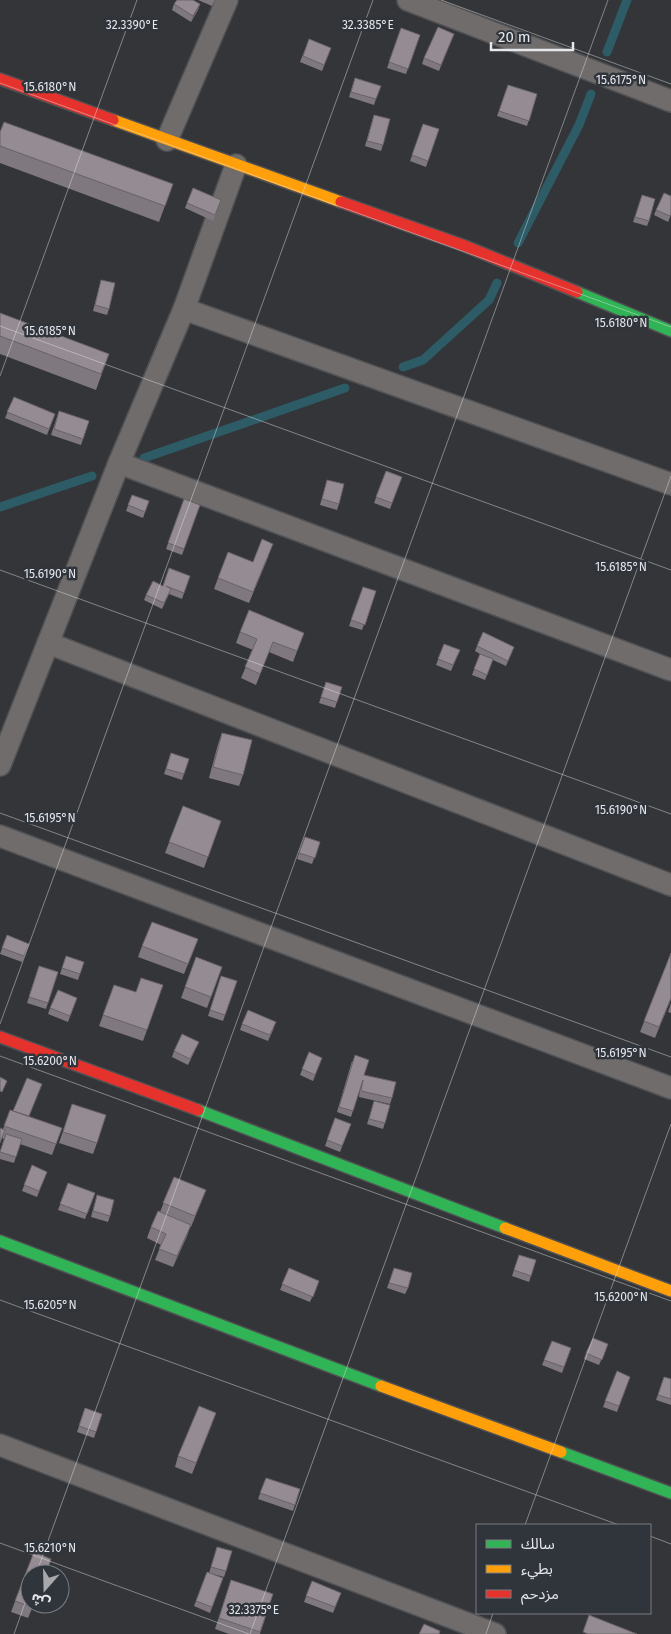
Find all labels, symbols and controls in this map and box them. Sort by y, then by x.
text: 32.3390°E [106,18,158,32]
text: 32.3385°E [342,18,394,32]
scale bar [491,20,574,52]
text: 20 m [498,28,531,46]
text: 15.6175°N [596,73,646,87]
text: 15.6180°N [24,80,76,94]
text: 15.6180°N [595,316,647,330]
text: 15.6185°N [24,324,76,338]
text: 15.6185°N [595,560,647,574]
text: 15.6190°N [24,567,76,581]
text: 15.6190°N [595,803,647,817]
text: 15.6195°N [24,811,76,825]
text: 15.6195°N [595,1046,647,1060]
text: 15.6200°N [23,1054,77,1068]
text: 15.6200°N [594,1290,648,1304]
text: 15.6205°N [23,1298,77,1312]
legend [476,1524,651,1614]
text: سالك [521,1535,555,1553]
text: 15.6210°N [24,1541,76,1555]
text: بطيء [521,1560,553,1580]
north arrow [20,1564,70,1614]
text: مزدحم [521,1585,559,1605]
text: ش [29,1589,53,1612]
text: 32.3375°E [229,1603,279,1617]

